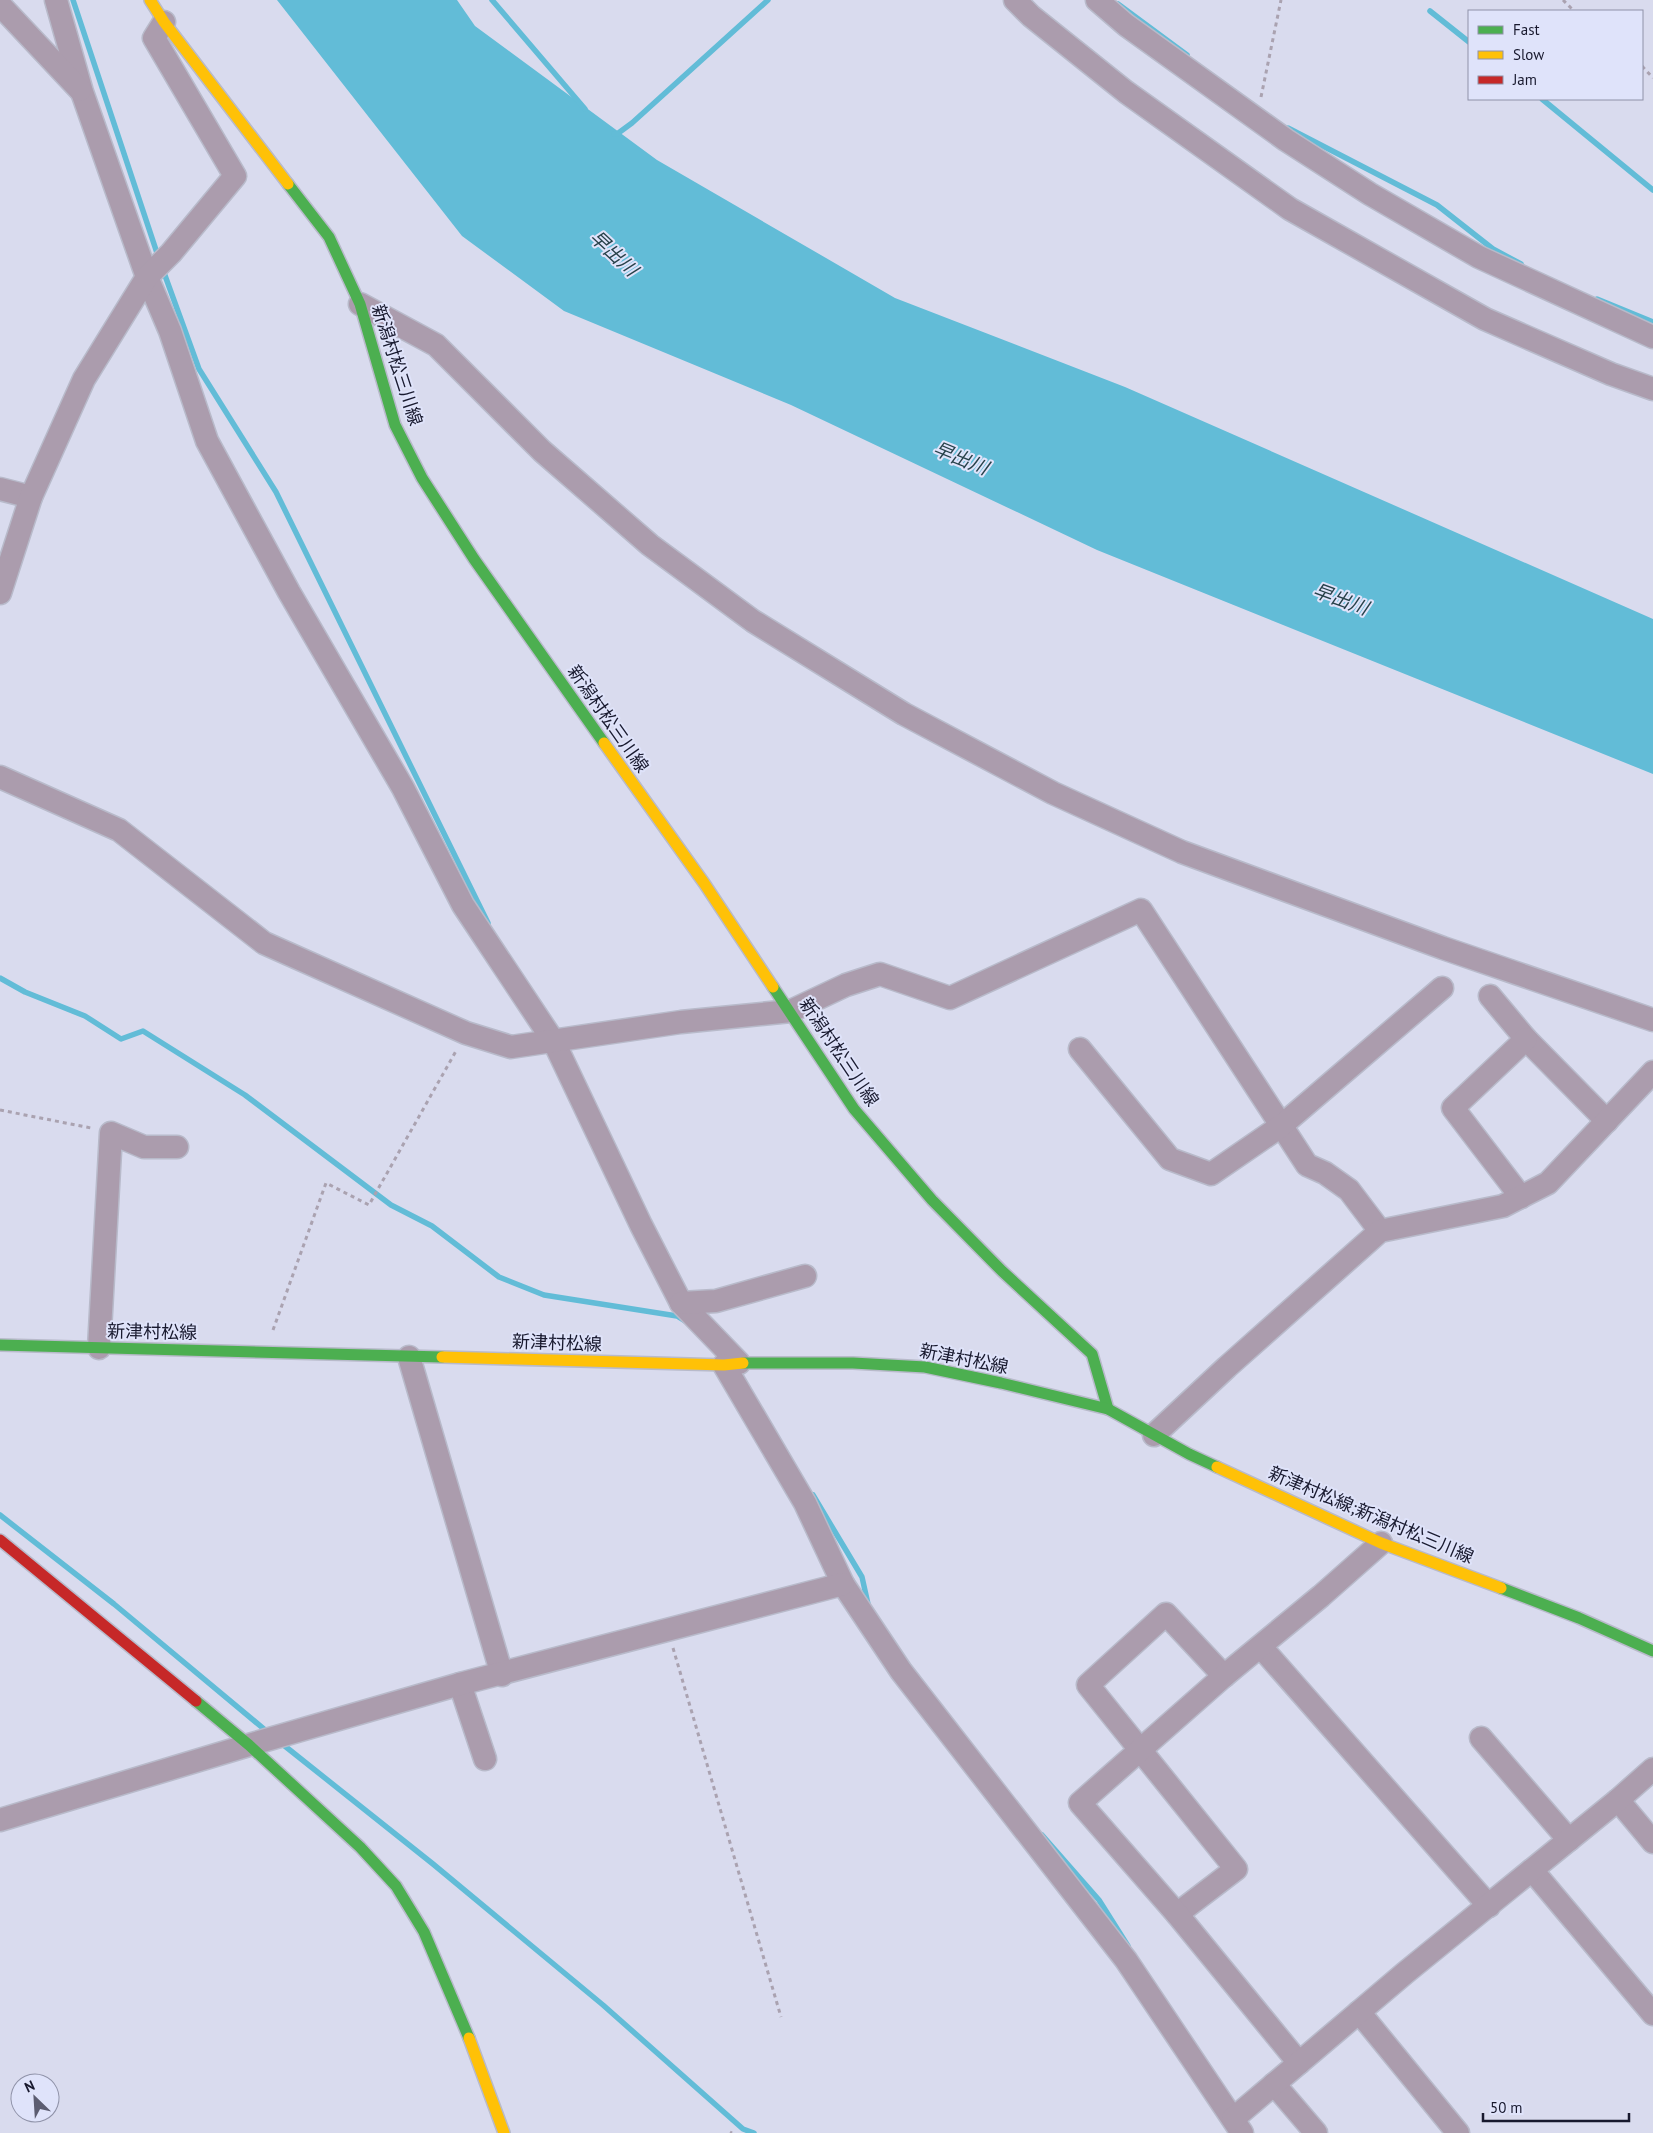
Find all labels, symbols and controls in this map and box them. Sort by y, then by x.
legend [1468,10,1643,100]
text: Fast [1513,20,1540,39]
text: Slow [1513,45,1544,64]
text: Jam [1512,70,1537,89]
water label: 早出川 [585,225,644,283]
street label: 新潟村松三川線 [367,301,428,428]
water label: 早出川 [930,436,994,481]
water label: 早出川 [1310,578,1374,621]
street label: 新潟村松三川線 [563,661,654,777]
street label: 新潟村松三川線 [795,993,884,1110]
street label: 新津村松線 [107,1319,197,1344]
street label: 新津村松線 [512,1329,602,1356]
street label: 新津村松線 [918,1339,1010,1378]
street label: 新津村松線;新潟村松三川線 [1265,1461,1477,1568]
north arrow [10,2073,60,2123]
text: N [22,2076,37,2096]
scale bar [1483,2090,1629,2122]
text: 50 m [1490,2098,1523,2117]

